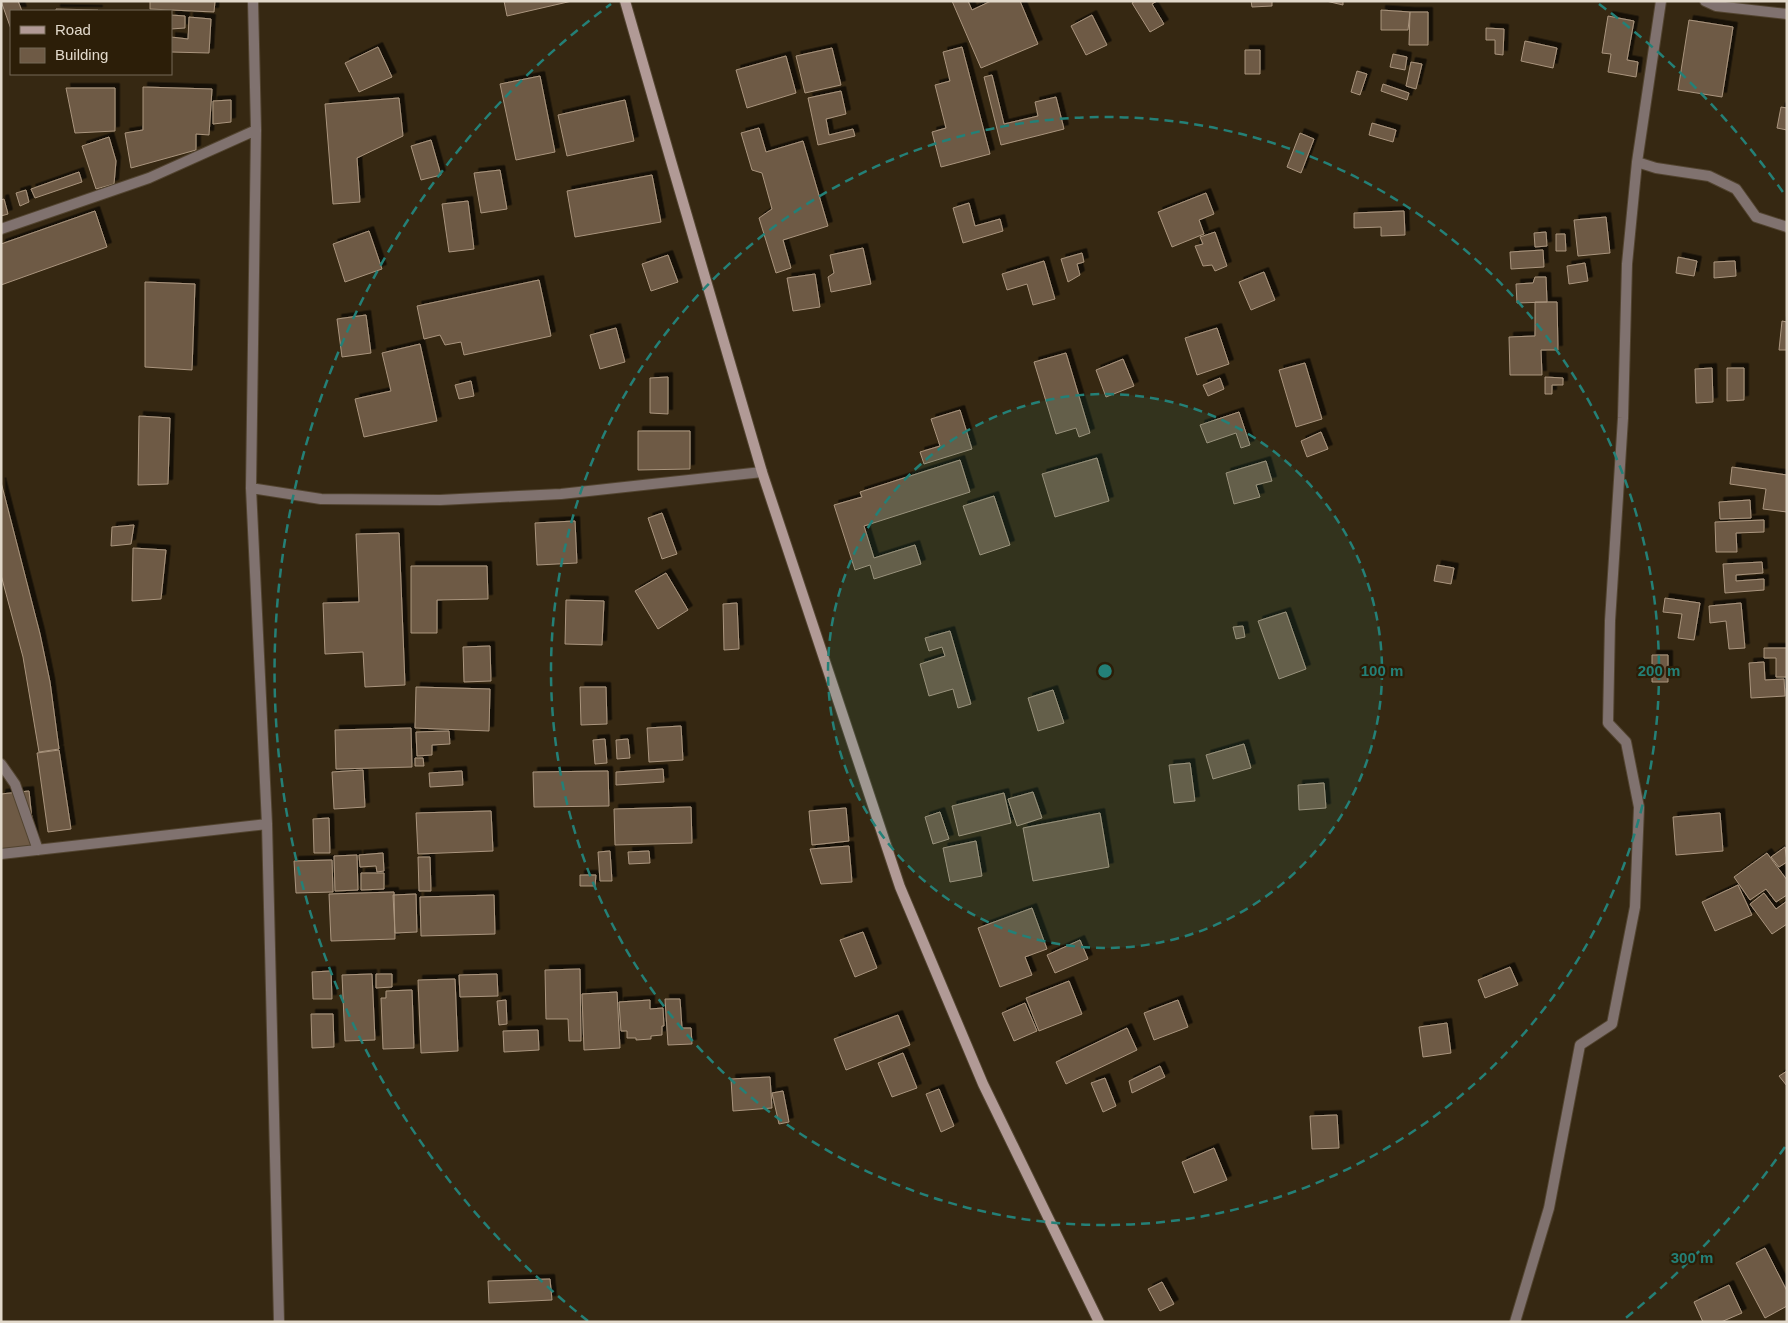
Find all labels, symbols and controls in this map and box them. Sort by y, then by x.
legend [10,10,172,75]
text: Road [55,21,91,38]
text: Building [55,46,108,63]
centre of rings [1096,662,1114,680]
text: 100 m [1361,662,1403,679]
text: 200 m [1638,662,1680,679]
text: 300 m [1671,1249,1713,1266]

